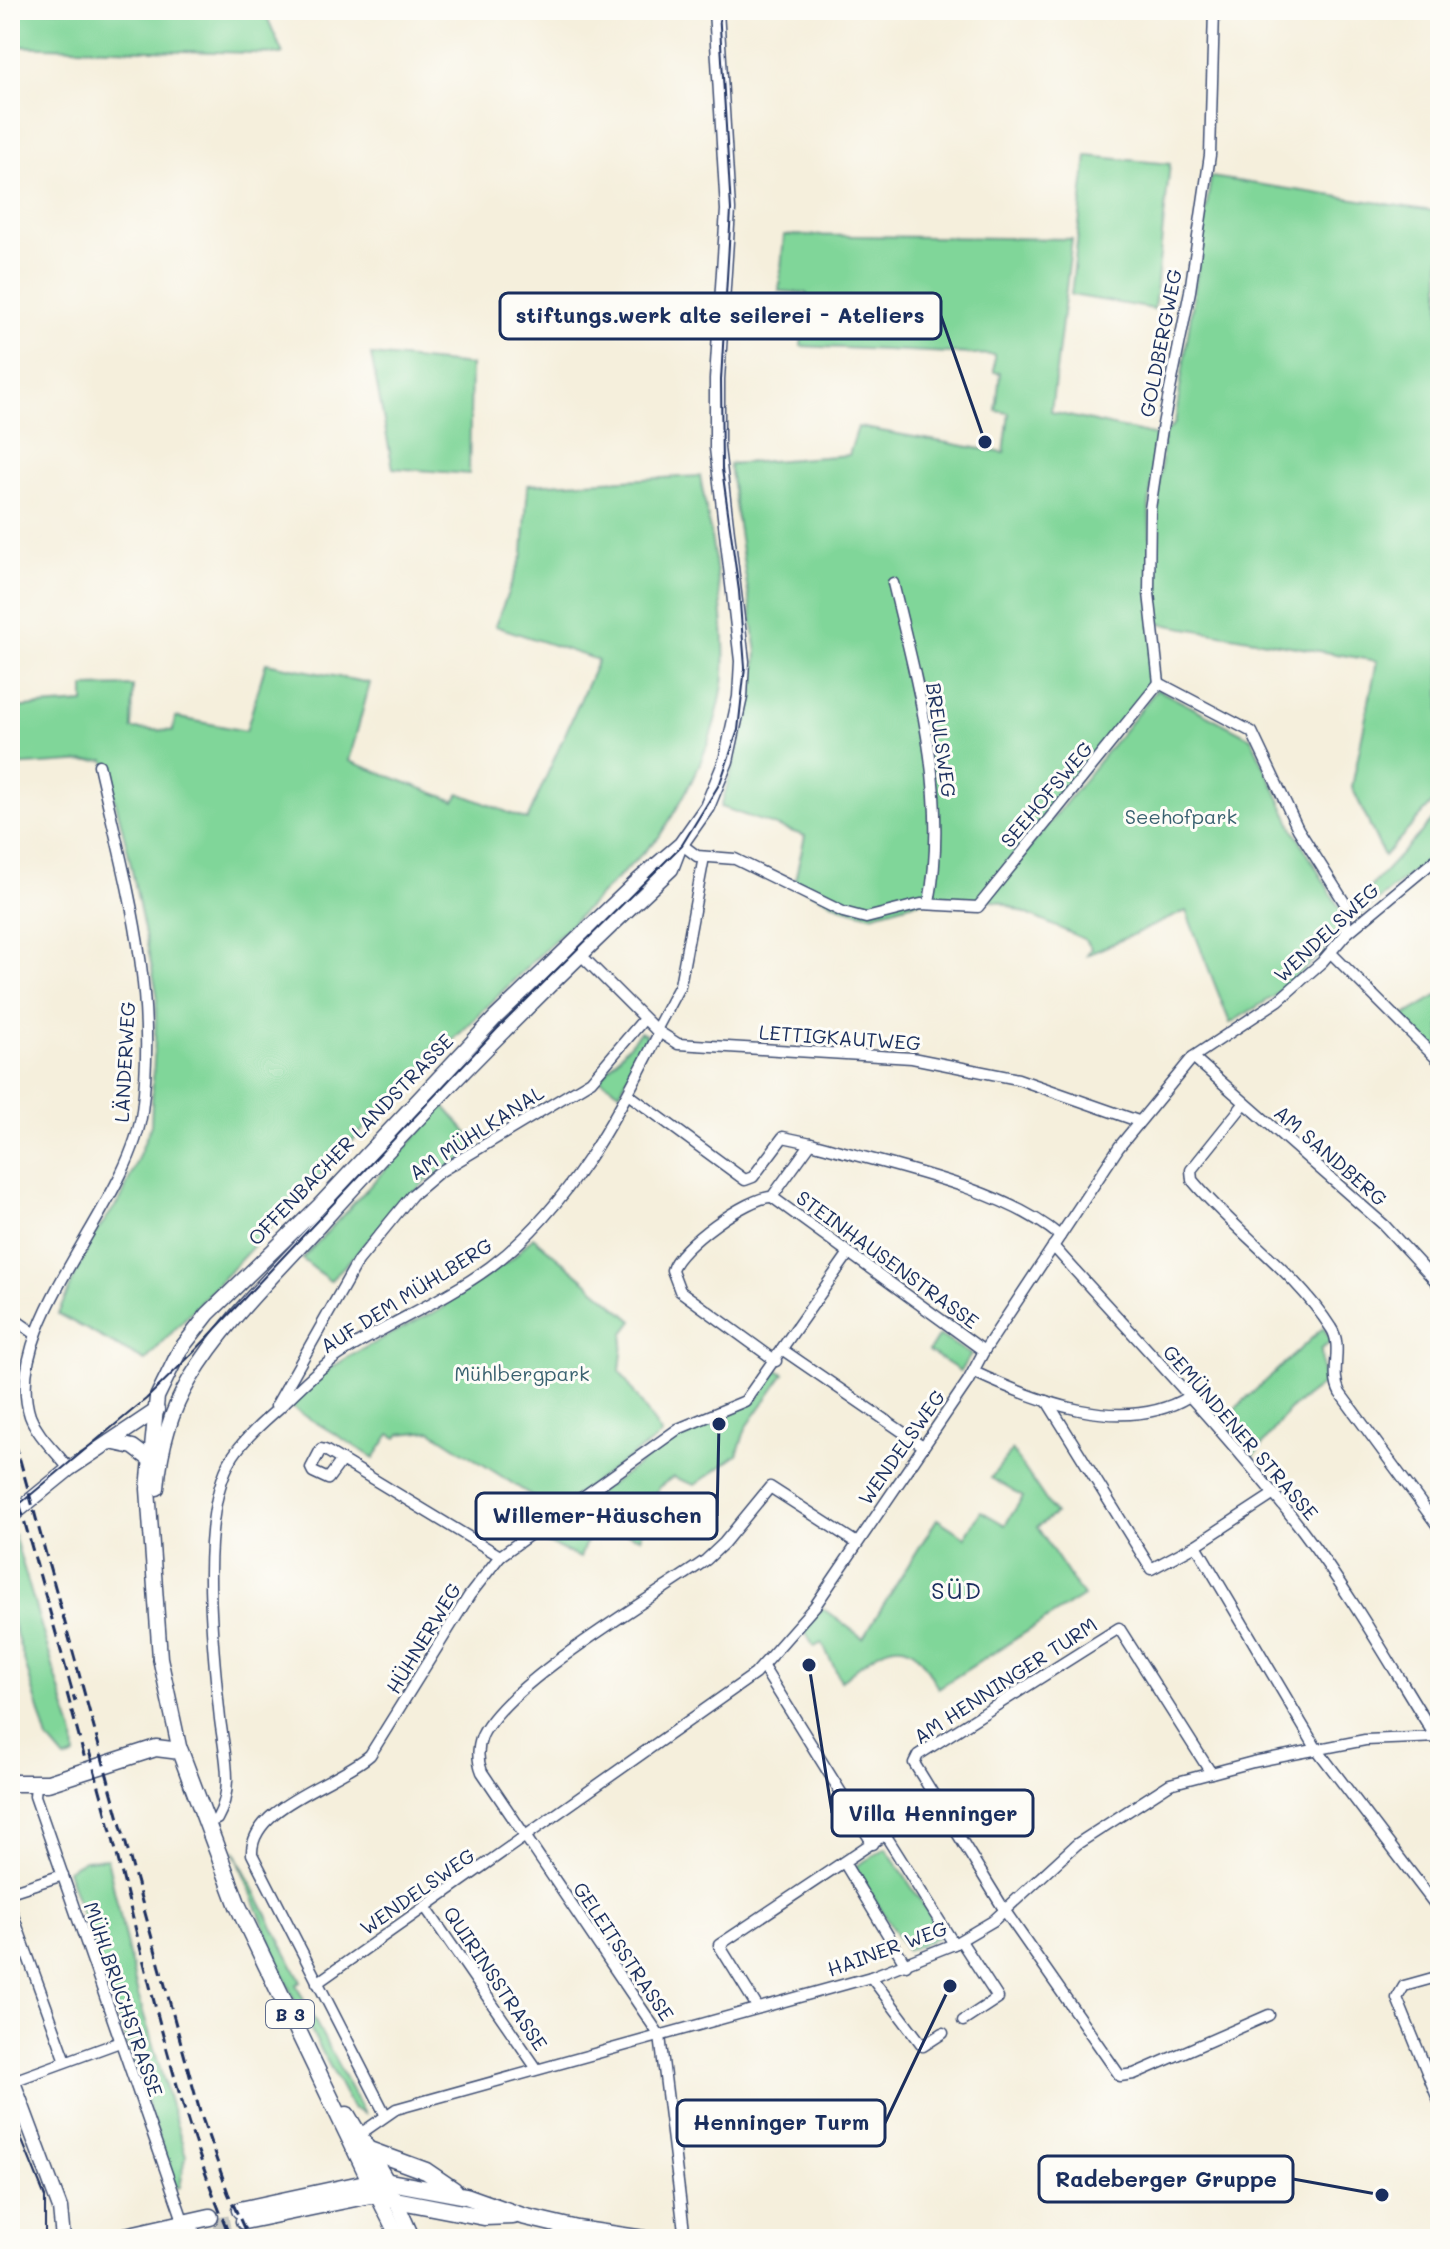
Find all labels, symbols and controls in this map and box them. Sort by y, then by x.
street label: GOLDBERGWEG [1133,267,1187,419]
callout: stiftungs.werk alte seilerei - Ateliers [500,293,941,339]
text: stiftungs.werk alte seilerei - Ateliers [516,300,924,329]
street label: BREULSWEG [921,681,963,799]
street label: SEEHOFSWEG [994,735,1098,852]
park label: Seehofpark [1125,803,1237,829]
street label: WENDELSWEG [1268,876,1384,987]
street label: LÄNDERWEG [108,1001,140,1123]
street label: LETTIGKAUTWEG [758,1018,922,1056]
street label: OFFENBACHER LANDSTRASSE [242,1028,458,1250]
street label: AM MÜHLKANAL [404,1079,549,1185]
street label: AM SANDBERG [1269,1099,1393,1211]
street label: STEINHAUSENSTRASSE [792,1184,984,1334]
street label: AUF DEM MÜHLBERG [315,1231,497,1358]
street label: GEMÜNDENER STRASSE [1158,1339,1324,1525]
park label: Mühlbergpark [454,1360,590,1386]
street label: WENDELSWEG [852,1384,950,1510]
callout: Willemer-Häuschen [476,1493,717,1539]
text: Willemer-Häuschen [492,1500,702,1529]
district label: SÜD [931,1574,983,1605]
street label: HÜHNERWEG [380,1578,466,1698]
street label: AM HENNINGER TURM [908,1611,1102,1749]
callout: Villa Henninger [832,1790,1033,1836]
text: Villa Henninger [848,1798,1018,1827]
street label: WENDELSWEG [354,1842,480,1940]
street label: GELEITSSTRASSE [568,1876,680,2026]
street label: MÜHLBRUCHSTRASSE [78,1898,170,2100]
street label: QUIRINSSTRASSE [438,1901,554,2055]
street label: HAINER WEG [823,1914,951,1982]
road number: B 3 [266,2000,314,2028]
callout: Henninger Turm [677,2100,885,2146]
text: Henninger Turm [693,2107,869,2136]
callout: Radeberger Gruppe [1039,2156,1293,2202]
text: Radeberger Gruppe [1055,2164,1277,2193]

